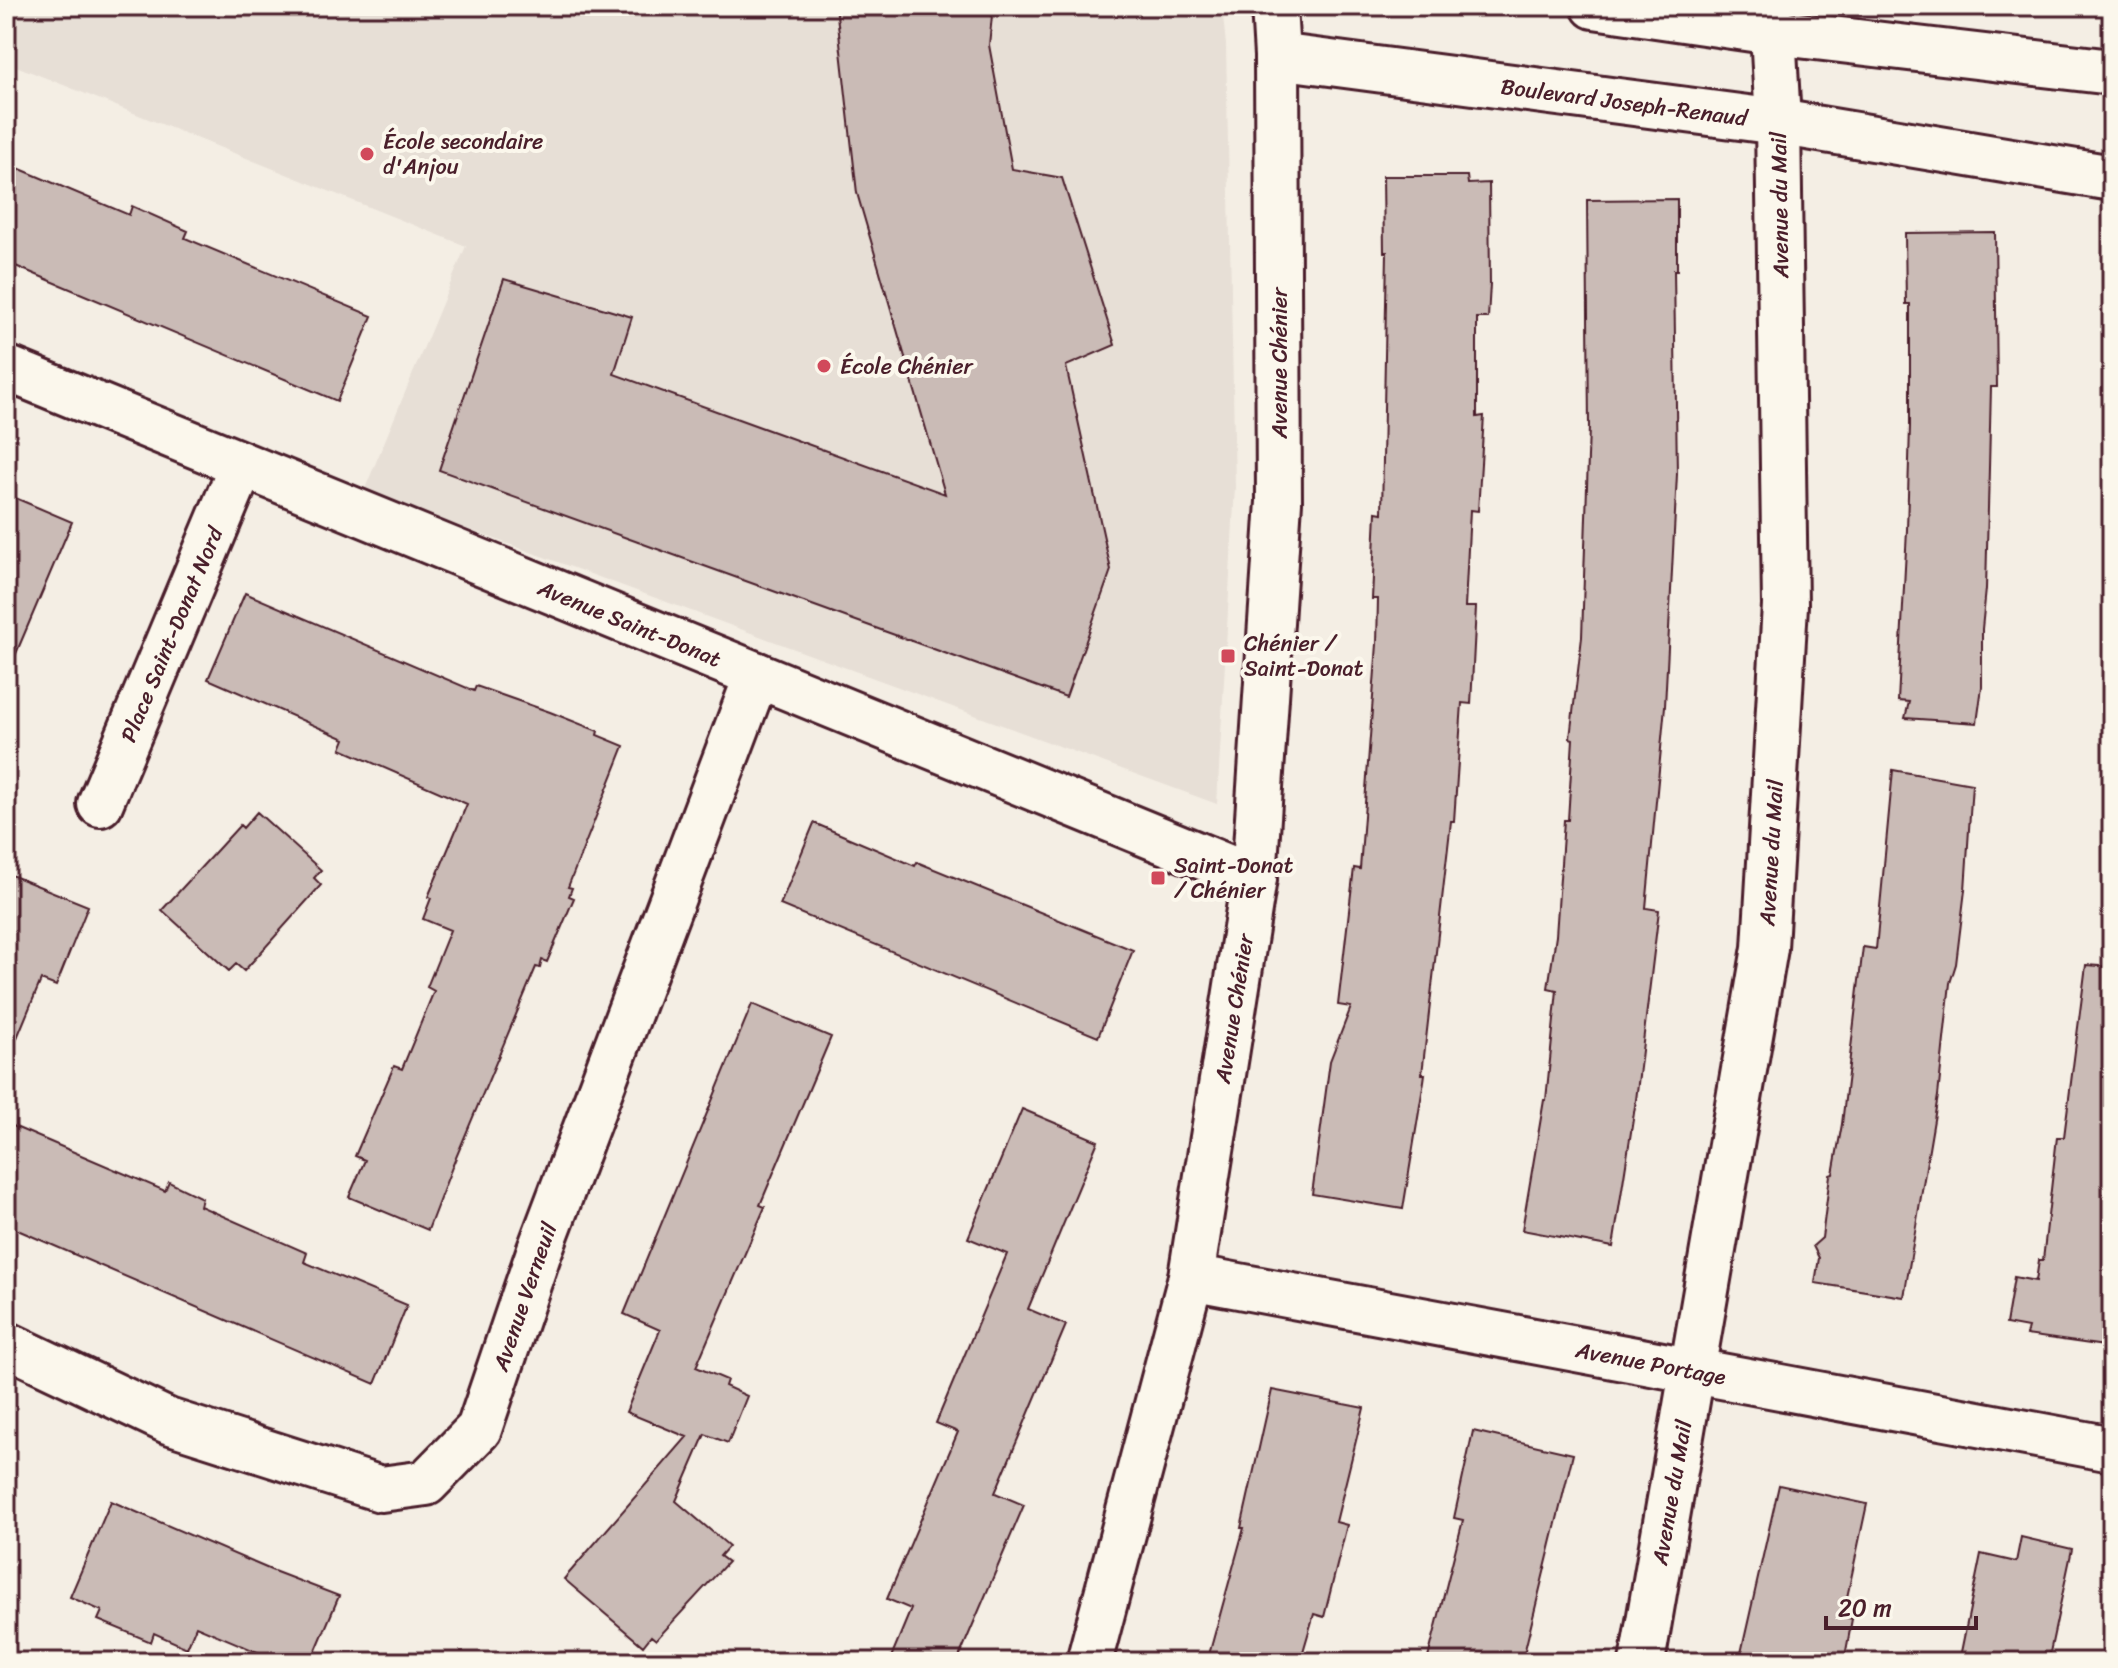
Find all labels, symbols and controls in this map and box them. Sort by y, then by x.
street label: Boulevard Joseph-Renaud [1498,67,1751,138]
place label: École secondaire d'Anjou [383,122,543,186]
street label: Avenue du Mail [1759,131,1800,280]
marker: École secondaire d'Anjou [358,145,376,163]
street label: Avenue Chénier [1260,286,1299,439]
place label: École Chénier [840,347,974,386]
marker: École Chénier [815,357,833,375]
street label: Place Saint-Donat Nord [109,519,235,748]
street label: Avenue Saint-Donat [531,568,728,679]
place label: Chénier / Saint-Donat [1244,624,1364,688]
marker: Chénier / Saint-Donat [1219,647,1237,665]
street label: Avenue du Mail [1747,778,1795,928]
place label: Saint-Donat / Chénier [1174,846,1294,910]
marker: Saint-Donat / Chénier [1149,869,1167,887]
street label: Avenue Chénier [1203,929,1265,1087]
street label: Avenue Verneuil [481,1216,569,1377]
street label: Avenue Portage [1572,1330,1730,1397]
street label: Avenue du Mail [1640,1416,1703,1569]
scale bar [1826,1580,1976,1630]
text: 20 m [1838,1587,1892,1629]

